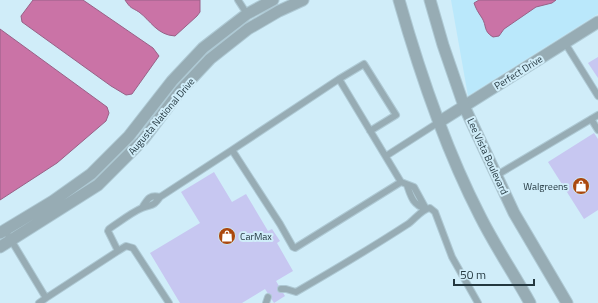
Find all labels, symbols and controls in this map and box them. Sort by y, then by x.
street label: Perfect Drive [491,52,545,93]
street label: Augusta National Drive [125,74,198,158]
street label: Lee Vista Boulevard [463,116,512,197]
shop icon: Walgreens [571,176,591,196]
place label: Walgreens [523,179,568,194]
shop icon: CarMax [217,226,237,246]
place label: CarMax [240,229,272,244]
scale bar [454,261,534,287]
text: 50 m [460,265,486,284]

